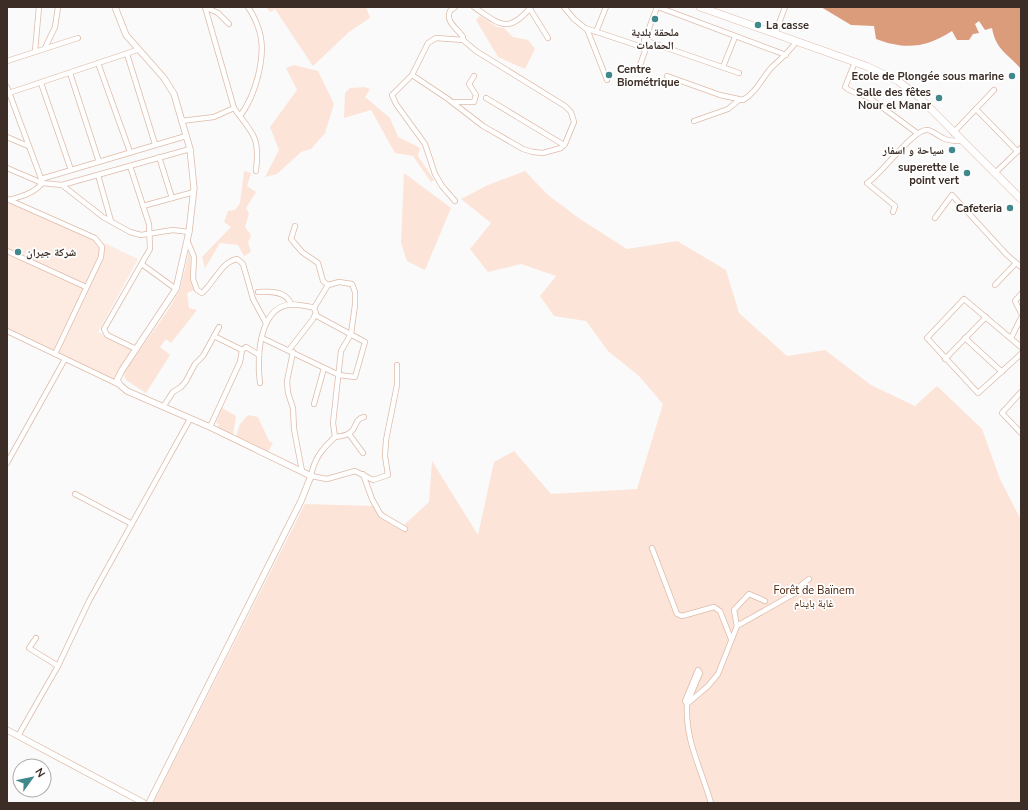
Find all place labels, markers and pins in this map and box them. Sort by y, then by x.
marker: ملحقة بلدية الحمامات [650,14,660,24]
place label: La casse [766,18,809,33]
marker: La casse [753,20,763,30]
place label: ملحقة بلدية الحمامات [631,25,679,53]
place label: Centre Biométrique [617,62,680,90]
place label: Ecole de Plongée sous marine [852,69,1004,84]
marker: Centre Biométrique [604,70,614,80]
marker: Ecole de Plongée sous marine [1007,71,1017,81]
place label: Salle des fêtes Nour el Manar [856,85,932,113]
marker: Salle des fêtes Nour el Manar [934,93,944,103]
place label: سياحة و اسفار [882,143,944,158]
marker: سياحة و اسفار [947,145,957,155]
place label: superette le point vert [898,160,960,188]
marker: superette le point vert [962,168,972,178]
place label: Cafeteria [956,201,1002,216]
marker: Cafeteria [1005,203,1015,213]
place label: شركة جيران [26,245,77,260]
marker: شركة جيران [13,247,23,257]

